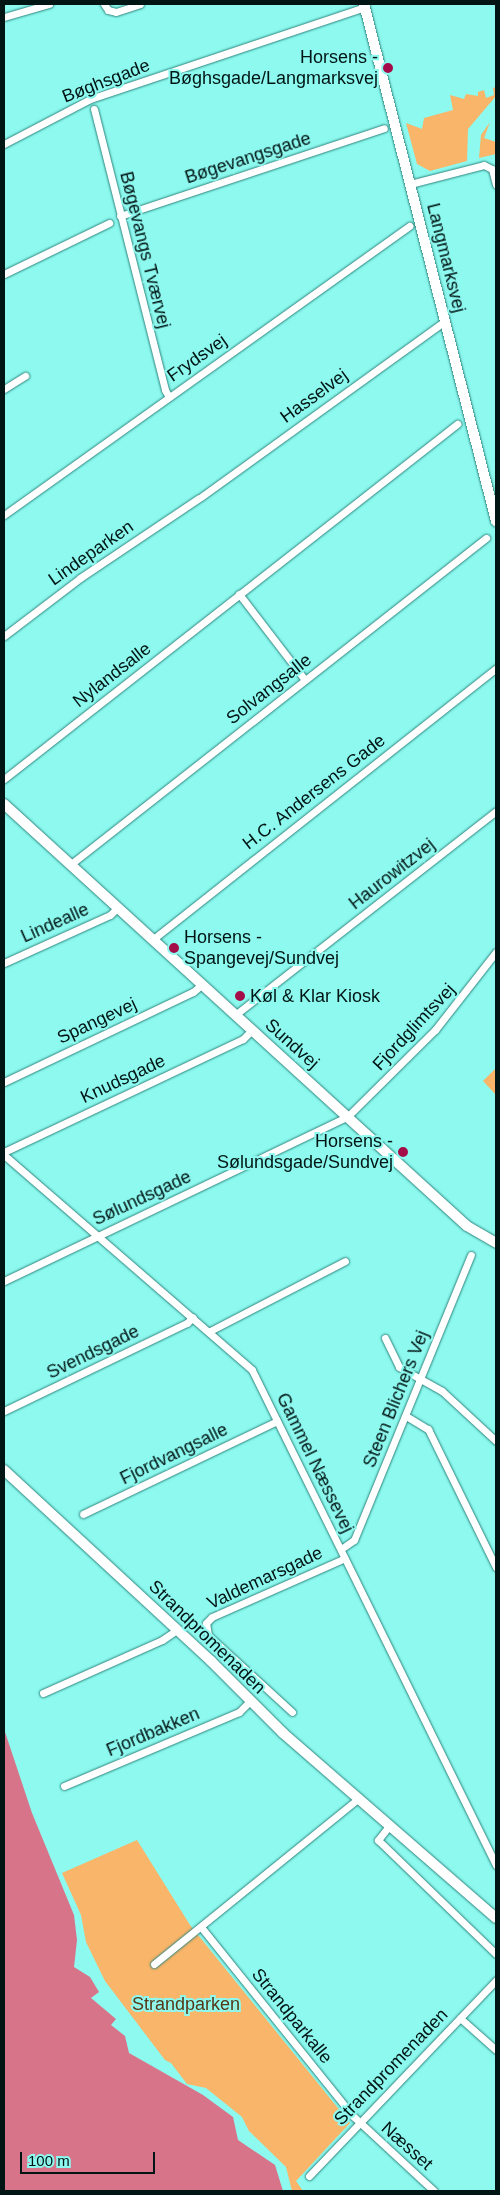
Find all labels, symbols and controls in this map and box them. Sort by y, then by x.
place label: Horsens - Bøghsgade/Langmarksvej [169,47,378,90]
street label: Bøghsgade [59,54,153,108]
marker: Horsens - Bøghsgade/Langmarksvej [382,62,394,74]
street label: Bøgevangsgade [182,127,314,189]
street label: Bøgevangs Tværvej [115,169,175,331]
street label: Langmarksvej [422,201,470,315]
street label: Frydsvej [163,330,231,386]
street label: Hasselvej [276,364,352,428]
street label: Lindeparken [44,516,138,590]
street label: Nylandsalle [69,638,155,712]
street label: Solvangsalle [222,649,316,729]
street label: H.C. Andersens Gade [238,729,390,855]
street label: Haurowitzvej [345,834,439,914]
street label: Lindealle [18,898,92,948]
place label: Horsens - Spangevej/Sundvej [184,927,339,970]
marker: Horsens - Spangevej/Sundvej [168,942,180,954]
street label: Fjordglimtsvej [368,979,460,1075]
place label: Køl & Klar Kiosk [250,985,380,1007]
marker: Køl & Klar Kiosk [234,990,246,1002]
street label: Spangevej [54,993,140,1049]
street label: Sundvej [261,1014,323,1074]
street label: Knudsgade [77,1050,169,1108]
place label: Horsens - Sølundsgade/Sundvej [217,1131,393,1174]
marker: Horsens - Sølundsgade/Sundvej [397,1146,409,1158]
street label: Sølundsgade [89,1166,195,1230]
street label: Svendsgade [43,1320,143,1384]
street label: Steen Blichers Vej [359,1327,433,1471]
street label: Gammel Næssevej [272,1389,358,1537]
street label: Fjordvangsalle [117,1419,231,1489]
street label: Valdemarsgade [204,1542,326,1614]
street label: Strandpromenaden [144,1576,270,1698]
street label: Fjordbakken [103,1703,203,1761]
street label: Strandparkalle [247,1964,337,2068]
park label: Strandparken [132,1993,240,2015]
street label: Strandpromenaden [330,2004,452,2130]
street label: Næsset [377,2117,437,2175]
scale bar [22,2142,158,2174]
text: 100 m [28,2152,70,2169]

